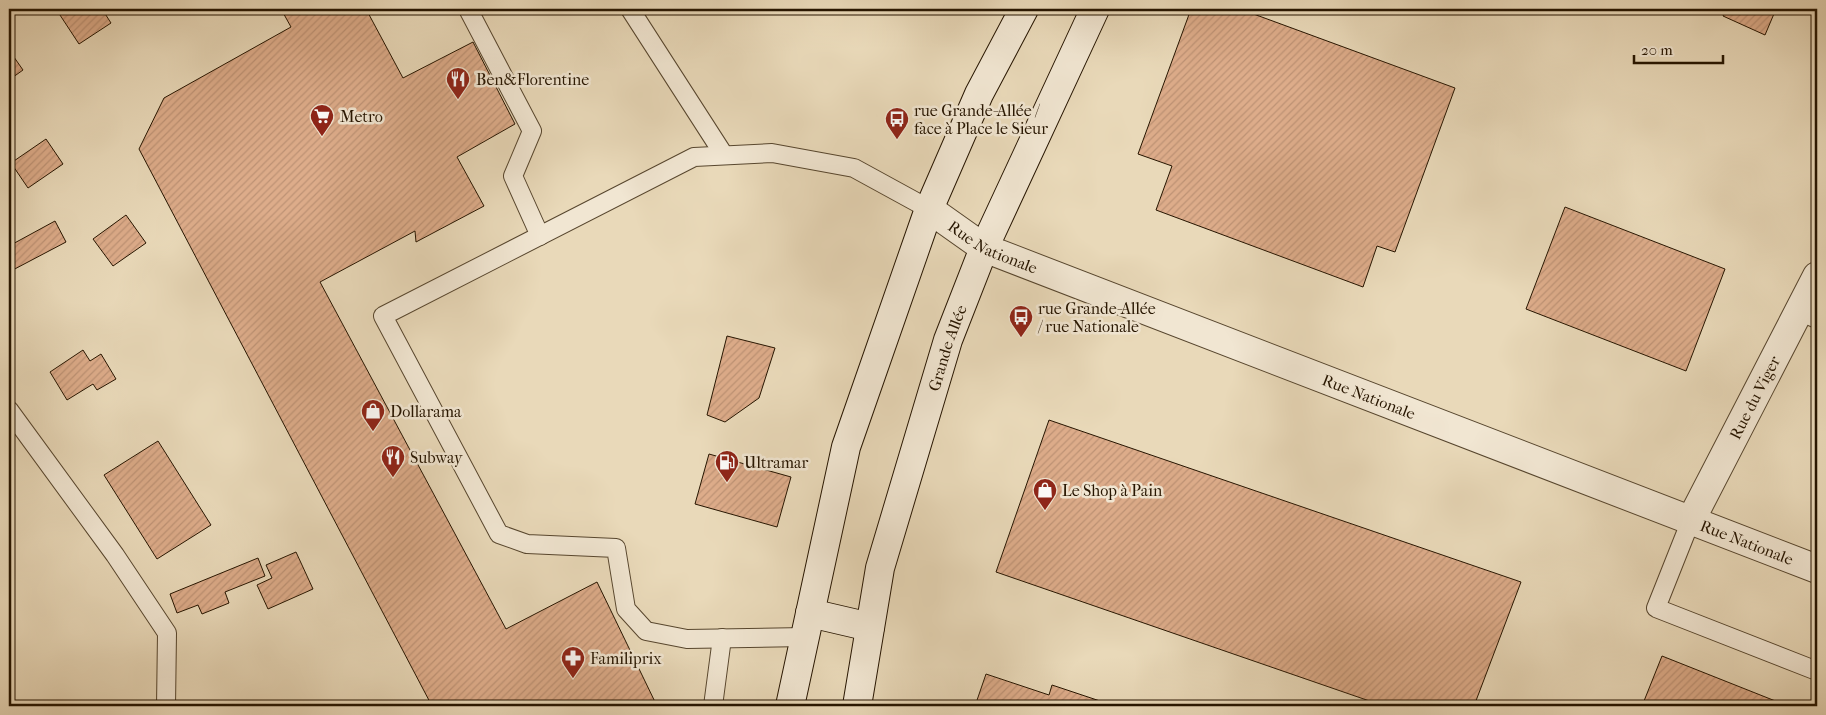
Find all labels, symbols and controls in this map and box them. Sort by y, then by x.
scale bar [1634,32,1722,64]
text: 20 m [1641,41,1673,59]
restaurant icon: Ben&Florentine [445,66,471,100]
place label: Ben&Florentine [476,70,589,89]
place label: rue Grande-Allée / face à Place le Sieur [914,101,1048,138]
supermarket icon: Metro [309,103,335,137]
bus stop icon: rue Grande-Allée / face à Place le Sieur [884,106,910,140]
place label: Metro [340,107,383,126]
street label: Rue Nationale [944,217,1040,278]
place label: rue Grande-Allée / rue Nationale [1037,299,1156,336]
street label: Grande Allée [924,302,971,393]
bus stop icon: rue Grande-Allée / rue Nationale [1008,304,1034,338]
street label: Rue du Viger [1725,353,1784,442]
street label: Rue Nationale [1320,370,1418,423]
shop icon: Dollarama [360,398,386,432]
place label: Dollarama [390,402,462,421]
restaurant icon: Subway [380,444,406,478]
place label: Subway [410,448,463,467]
fuel station icon: Ultramar [714,449,740,483]
place label: Ultramar [744,453,808,472]
shop icon: Le Shop à Pain [1032,477,1058,511]
place label: Le Shop à Pain [1062,481,1163,500]
street label: Rue Nationale [1697,516,1796,569]
pharmacy icon: Familiprix [560,645,586,679]
place label: Familiprix [590,649,662,668]

